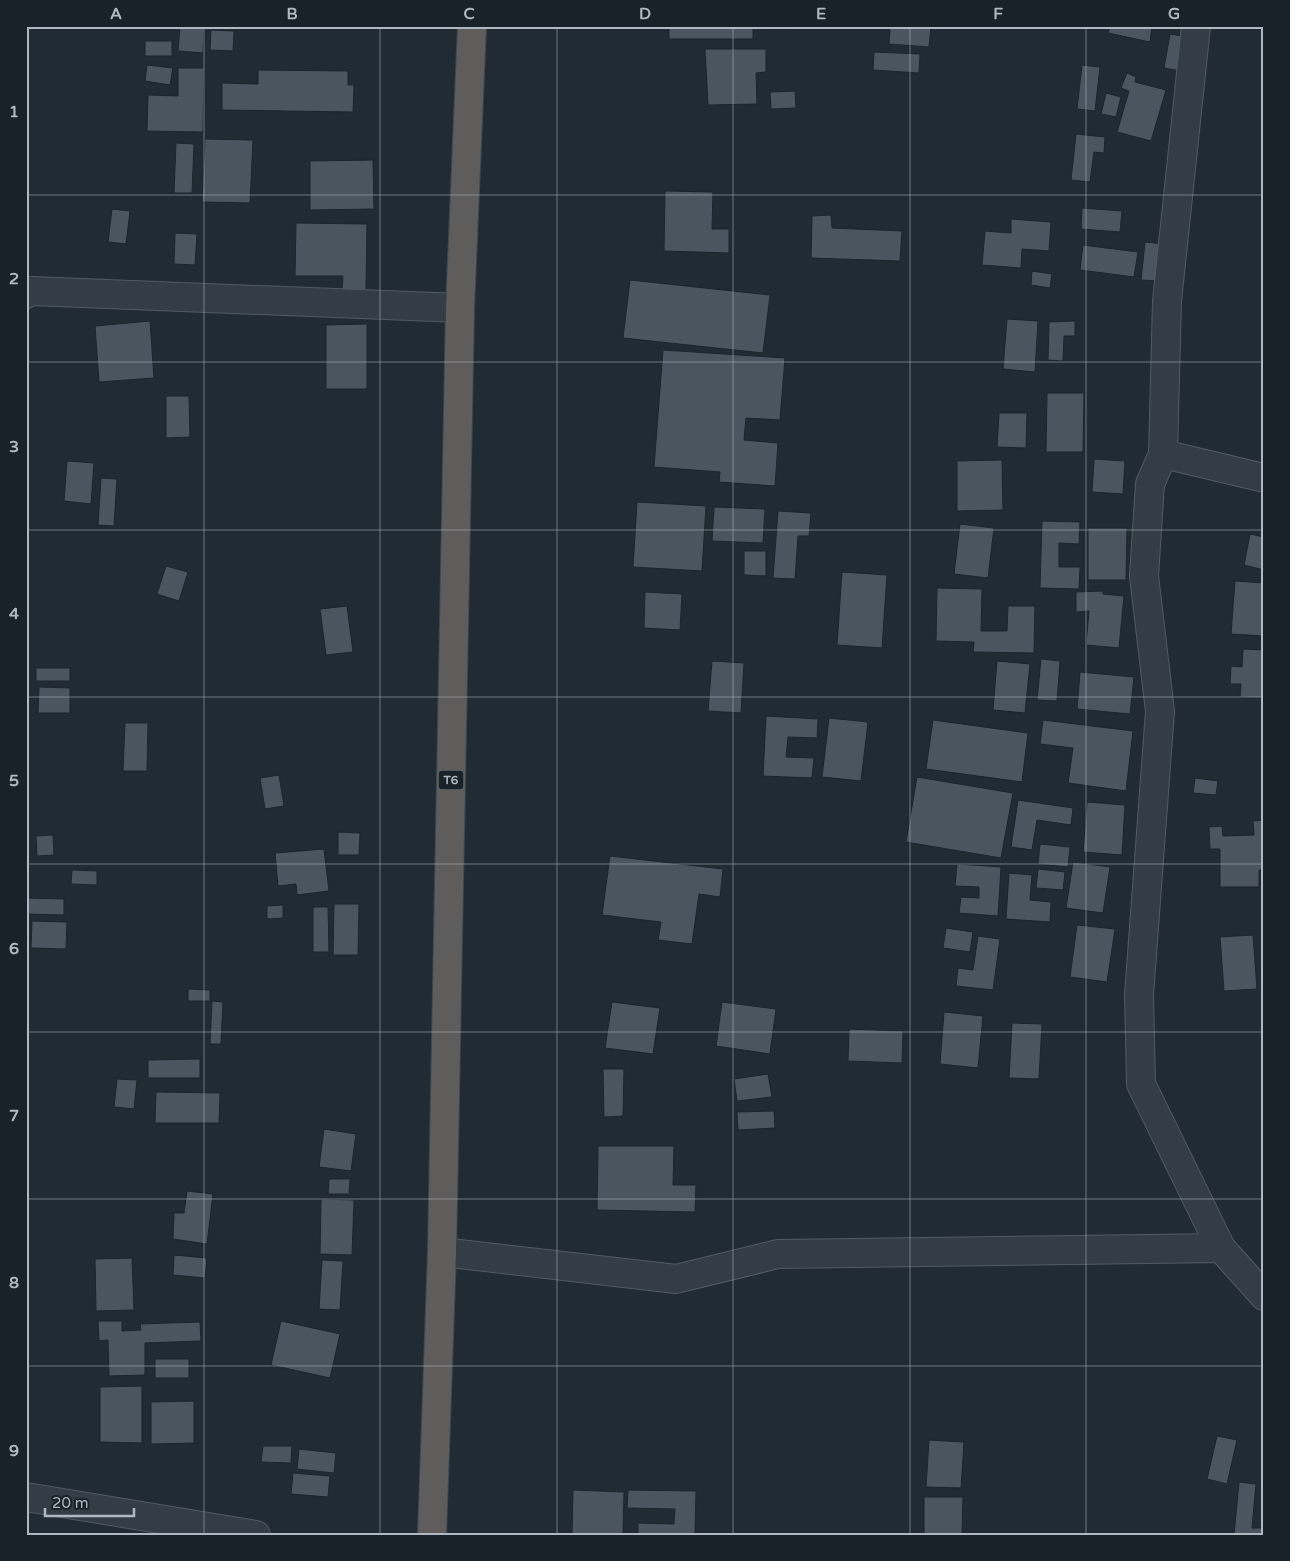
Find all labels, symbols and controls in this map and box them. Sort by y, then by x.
text: A [110,4,122,24]
text: B [286,4,298,24]
text: C [463,4,475,24]
text: D [639,4,651,24]
text: E [816,4,826,24]
text: F [993,4,1003,24]
text: G [1168,4,1180,24]
text: 1 [9,102,19,122]
text: 2 [9,269,19,289]
text: 3 [9,437,19,457]
text: 4 [9,604,19,624]
road number: T6 [438,770,464,790]
text: 5 [9,771,19,791]
text: 6 [9,939,19,959]
text: 7 [9,1106,19,1126]
text: 8 [9,1273,19,1293]
text: 9 [9,1441,19,1461]
scale bar [45,1486,134,1518]
text: 20 m [52,1494,89,1512]

